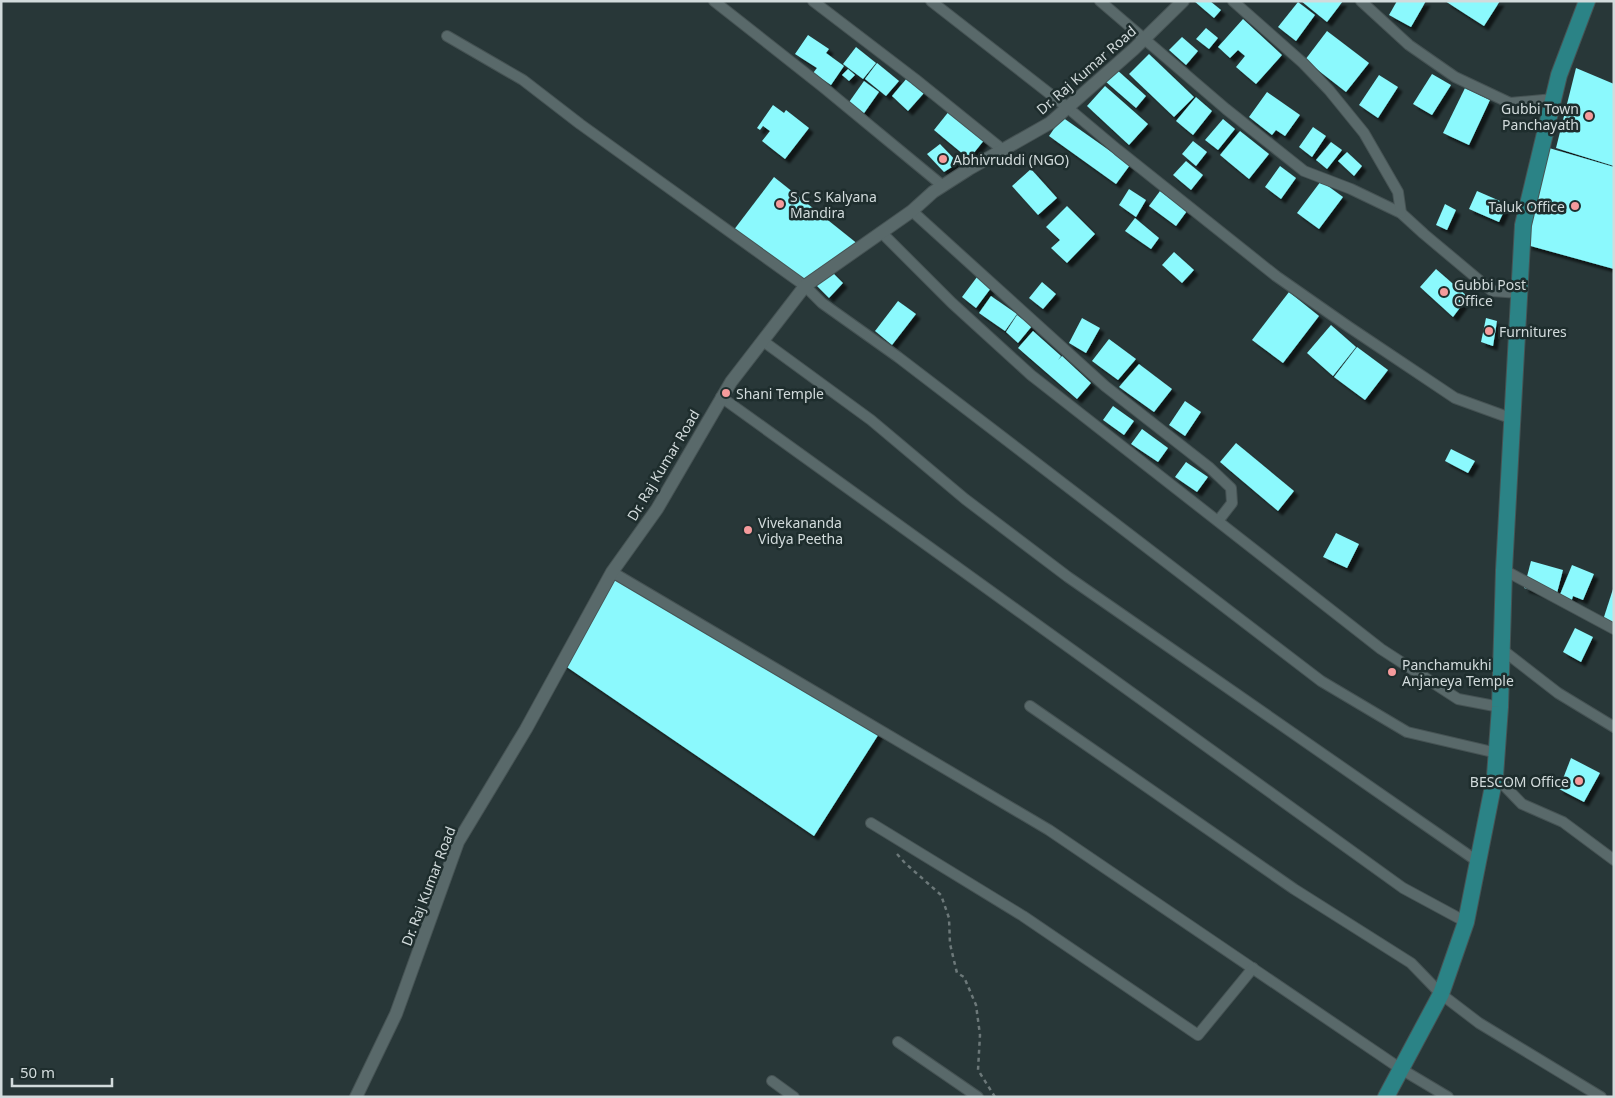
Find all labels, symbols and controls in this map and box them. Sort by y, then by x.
street label: Dr. Raj Kumar Road [1032,21,1140,119]
place label: Gubbi Town Panchayath [1501,99,1579,134]
marker: Gubbi Town Panchayath [1583,110,1595,122]
place label: Abhivruddi (NGO) [953,150,1069,169]
marker: Abhivruddi (NGO) [937,153,949,165]
place label: S C S Kalyana Mandira [790,187,877,222]
place label: Taluk Office [1488,197,1565,216]
marker: S C S Kalyana Mandira [774,198,786,210]
marker: Taluk Office [1569,200,1581,212]
place label: Gubbi Post Office [1454,275,1526,310]
marker: Gubbi Post Office [1438,286,1450,298]
place label: Furnitures [1499,322,1567,341]
marker: Furnitures [1483,325,1495,337]
place label: Shani Temple [736,384,824,403]
marker: Shani Temple [720,387,732,399]
street label: Dr. Raj Kumar Road [622,406,704,524]
place label: Vivekananda Vidya Peetha [758,513,843,548]
marker: Vivekananda Vidya Peetha [742,524,754,536]
place label: Panchamukhi Anjaneya Temple [1402,655,1514,690]
marker: Panchamukhi Anjaneya Temple [1386,666,1398,678]
place label: BESCOM Office [1470,772,1569,791]
marker: BESCOM Office [1573,775,1585,787]
street label: Dr. Raj Kumar Road [397,824,459,948]
scale bar [12,1056,112,1088]
text: 50 m [20,1062,55,1082]

